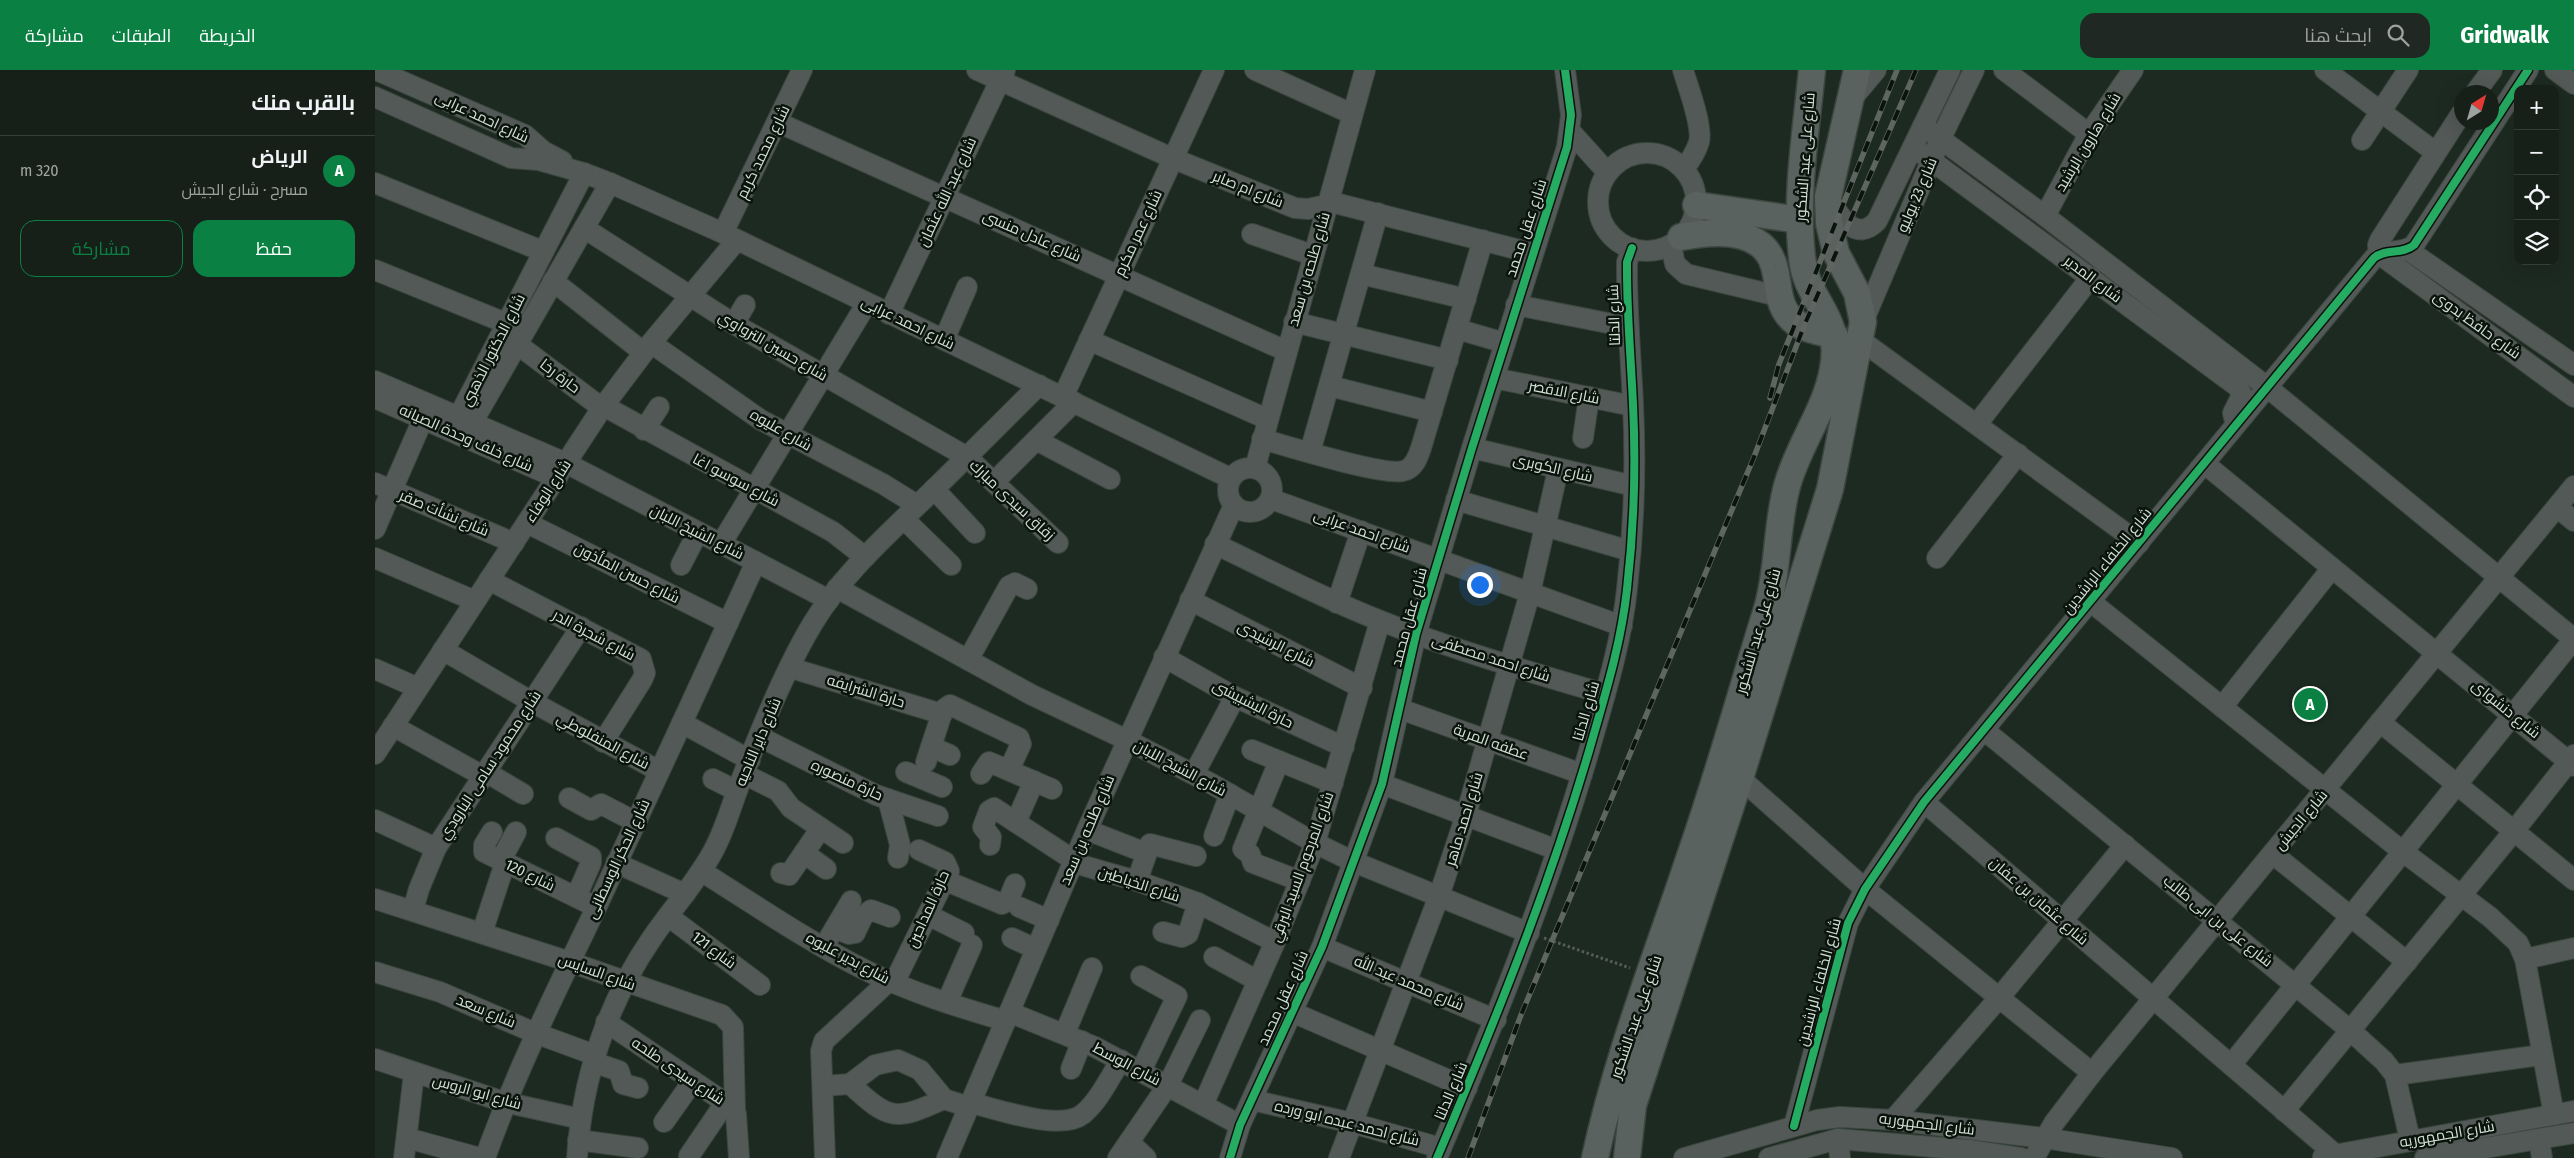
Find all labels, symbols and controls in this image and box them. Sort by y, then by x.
search box [2080,13,2430,58]
icon: search [2384,21,2412,49]
text: Gridwalk [2460,21,2549,49]
text: ابحث هنا [2304,24,2372,47]
text: مشاركة [25,25,84,47]
text: الطبقات [112,25,171,47]
text: الخريطة [199,25,256,47]
north arrow [2454,85,2499,130]
map controls [2514,85,2559,265]
button: + [2514,85,2559,130]
street label: شارع احمد عرابى [431,87,532,148]
street label: شارع هارون الرشيد [2051,89,2126,196]
text: بالقرب منك [252,90,355,116]
street label: شارع على عبد الشكور [1791,92,1820,223]
street label: شارع محمد كريم [733,102,795,203]
button: − [2514,130,2559,175]
street label: شارع عبد الله عثمان [913,134,982,250]
text: الرياض [251,145,308,168]
street label: شارع 23 يوليو [1893,155,1943,236]
text: 320 m [20,161,59,180]
text: A [335,161,343,180]
street label: شارع ام صابر [1208,166,1286,213]
button: locate [2514,175,2559,220]
street label: شارع عقل محمد [1502,177,1552,280]
text: مسرح · شارع الجيش [181,180,308,199]
street label: شارع عمر مكرم [1110,187,1168,280]
street label: شارع عادل منسى [979,206,1084,267]
street label: شارع طلحه بن سعد [1284,210,1336,329]
button: مشاركة [20,220,183,277]
button: حفظ [193,220,355,277]
button: layers [2514,220,2559,265]
street label: شارع المدير [2059,251,2125,308]
street label: شارع الدلتا [1604,284,1626,346]
street label: شارع حافظ بدوى [2429,287,2524,364]
street label: شارع الدكتور الذهبي [457,291,532,410]
street label: شارع احمد عرابى [858,293,957,355]
street label: شارع حسين الترواوي [714,307,831,387]
street label: حارة رخا [536,355,584,397]
street label: شارع الاقصر [1525,376,1601,410]
street label: شارع خلف وحدة الصيانه [396,400,536,477]
street label: شارع عليوه [746,405,815,457]
street label: شارع سوسو اغا [689,450,782,512]
street label: شارع الكوبرى [1511,450,1595,488]
street label: شارع الوفاء [521,456,577,527]
street label: زقاق سيدى مبارك [965,456,1058,545]
street label: شارع نشأت صقر [395,485,492,542]
street label: شارع الشيخ اللبان [646,501,747,565]
street label: شارع الخلفاء الراشدين [2059,504,2157,619]
street label: شارع احمد عرابى [1311,505,1413,559]
street label: شارع حسن المأذون [570,538,683,609]
street label: شارع عقل محمد [1387,565,1433,669]
street label: شارع على عبد الشكور [1731,566,1786,697]
your location [1467,572,1493,598]
street label: شارع شجرة الدر [548,605,638,666]
street label: شارع الرشيدى [1234,617,1317,673]
street label: شارع احمد مصطفى [1429,630,1552,687]
street label: حارة الشرايفه [825,671,907,711]
street label: حارة البشبيشى [1209,676,1296,733]
street label: شارع دنشواى [2467,676,2544,744]
street label: شارع الدلتا [1569,679,1605,744]
pin: A [2294,685,2326,723]
street label: شارع محمود سامى البارودي [435,687,547,844]
street label: شارع داير الناحيه [731,695,787,790]
street label: شارع المنفلوطي [552,709,652,776]
street label: عطفه المرية [1451,720,1531,764]
street label: شارع الشيخ اللبان [1130,736,1230,802]
street label: حارة منصوره [808,756,886,804]
street label: شارع احمد ماهر [1441,770,1489,870]
street label: شارع طلحه بن سعد [1056,772,1120,888]
street label: شارع الجيش [2271,786,2333,855]
street label: شارع المرحوم السيد البرقي [1266,789,1340,946]
street label: شارع الحكر الوسطانى [582,796,655,922]
street label: شارع عثمان بن عفان [1985,853,2092,950]
street label: شارع 120 [501,855,558,896]
street label: شارع الخياطين [1095,862,1182,908]
street label: حارة المداحين [903,868,954,951]
street label: شارع على بن ابى طالب [2158,871,2276,972]
street label: شارع الخلفاء الراشدين [1793,916,1847,1048]
street label: شارع 121 [687,928,740,974]
street label: شارع بدير عليوه [802,928,893,989]
street label: شارع عقل محمد [1254,948,1314,1049]
street label: شارع السايس [555,950,638,996]
street label: شارع محمد عبد الله [1351,951,1467,1016]
street label: شارع على عبد الشكور [1606,953,1667,1083]
street label: شارع سعد [453,990,518,1033]
street label: شارع سيدى طلحه [627,1033,728,1110]
street label: شارع الوسط [1089,1039,1164,1091]
street label: شارع الدلتا [1431,1059,1473,1124]
street label: شارع ابو الروس [430,1071,524,1115]
street label: شارع احمد عبده ابو ورده [1272,1096,1421,1152]
street label: شارع الجمهوريه [1878,1109,1976,1141]
street label: شارع الجمهوريه [2398,1117,2496,1153]

